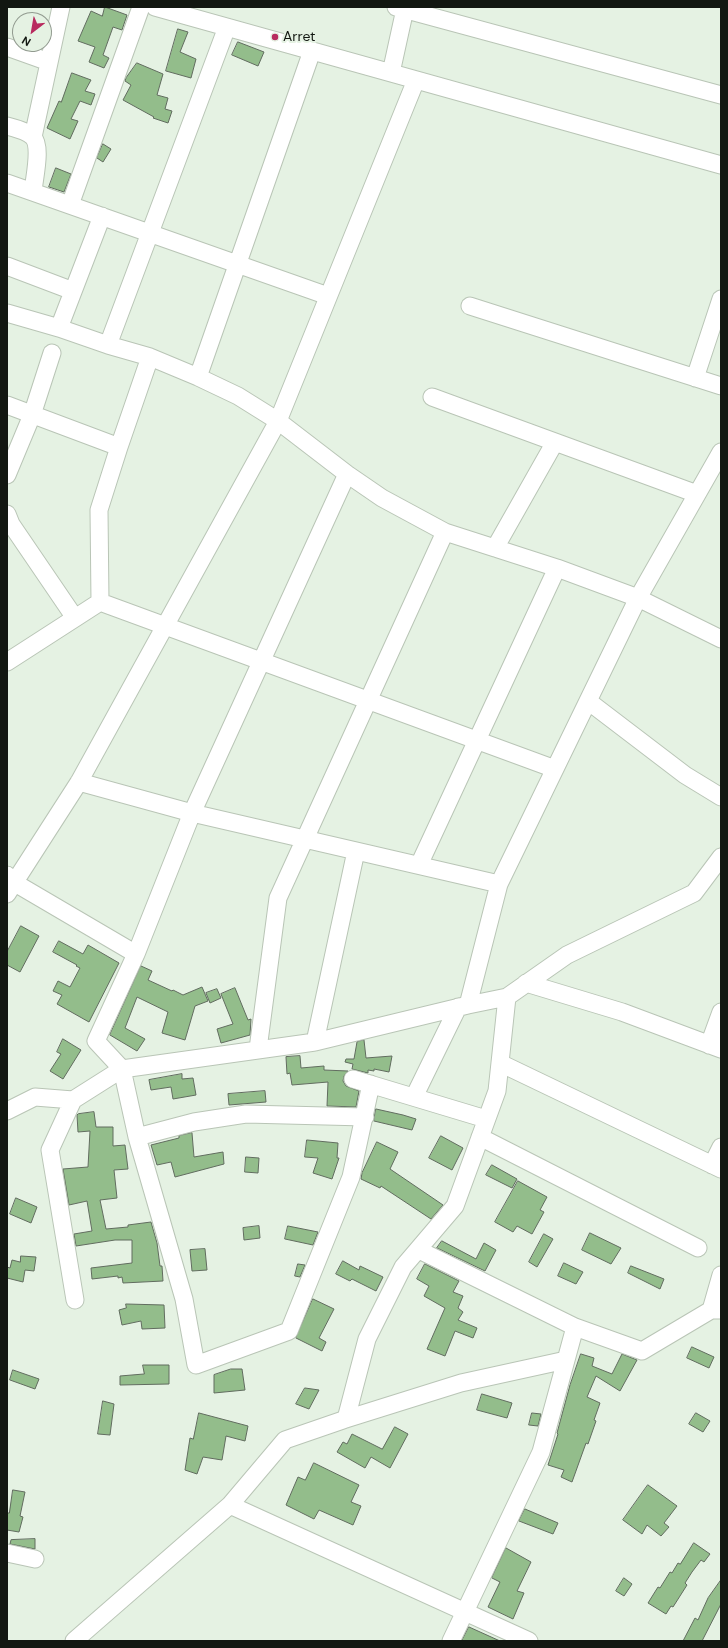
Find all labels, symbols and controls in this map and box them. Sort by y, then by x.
north arrow [12,12,52,52]
place label: Arret [283,29,316,45]
marker: Arret [270,32,280,42]
text: N [19,33,33,49]

